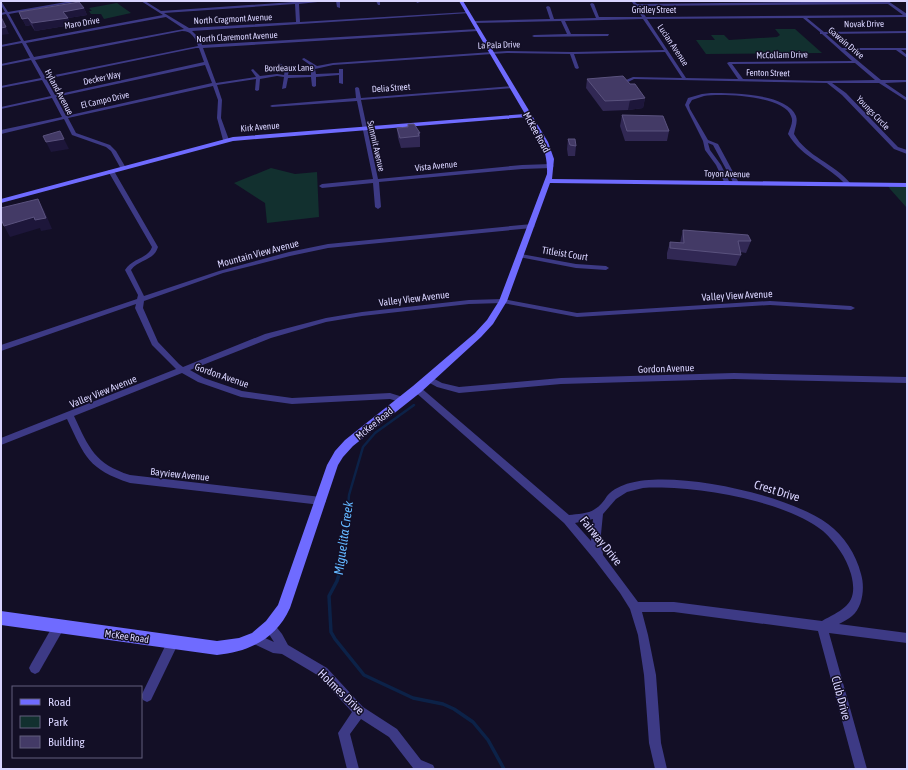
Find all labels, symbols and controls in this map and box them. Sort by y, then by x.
street label: Gridley Street [632,5,677,15]
street label: North Cragmont Avenue [193,12,273,26]
street label: Maro Drive [63,15,101,31]
street label: Novak Drive [844,19,884,29]
street label: Lucian Avenue [655,22,691,68]
street label: Gawain Drive [826,25,866,61]
street label: North Claremont Avenue [196,30,278,44]
street label: La Pala Drive [478,39,520,51]
street label: McCollam Drive [756,50,808,60]
street label: Bordeaux Lane [264,63,314,73]
street label: Hyland Avenue [43,67,75,117]
street label: Fenton Street [746,68,790,78]
street label: Decker Way [82,69,122,87]
street label: Delia Street [371,82,411,94]
street label: El Campo Drive [80,90,130,110]
street label: Youngs Circle [854,94,892,132]
street label: McKee Road [521,110,552,155]
street label: Kirk Avenue [240,120,280,134]
street label: Summit Avenue [365,120,387,172]
street label: Vista Avenue [414,159,458,173]
street label: Toyon Avenue [704,169,750,179]
street label: Mountain View Avenue [216,237,300,270]
street label: Titleist Court [541,244,589,263]
street label: Valley View Avenue [701,288,773,303]
street label: Valley View Avenue [378,289,450,308]
street label: Gordon Avenue [193,361,251,390]
street label: Gordon Avenue [638,362,695,375]
street label: Valley View Avenue [68,373,139,410]
street label: McKee Road [354,405,395,442]
street label: Bayview Avenue [150,466,211,483]
street label: Crest Drive [752,477,802,505]
water label: Miguelita Creek [331,500,356,576]
street label: Fairway Drive [577,514,625,568]
street label: McKee Road [104,628,150,645]
street label: Holmes Drive [315,666,367,718]
street label: Club Drive [828,674,854,722]
legend [12,686,142,758]
text: Road [48,695,71,709]
text: Park [48,715,69,729]
text: Building [48,735,86,749]

